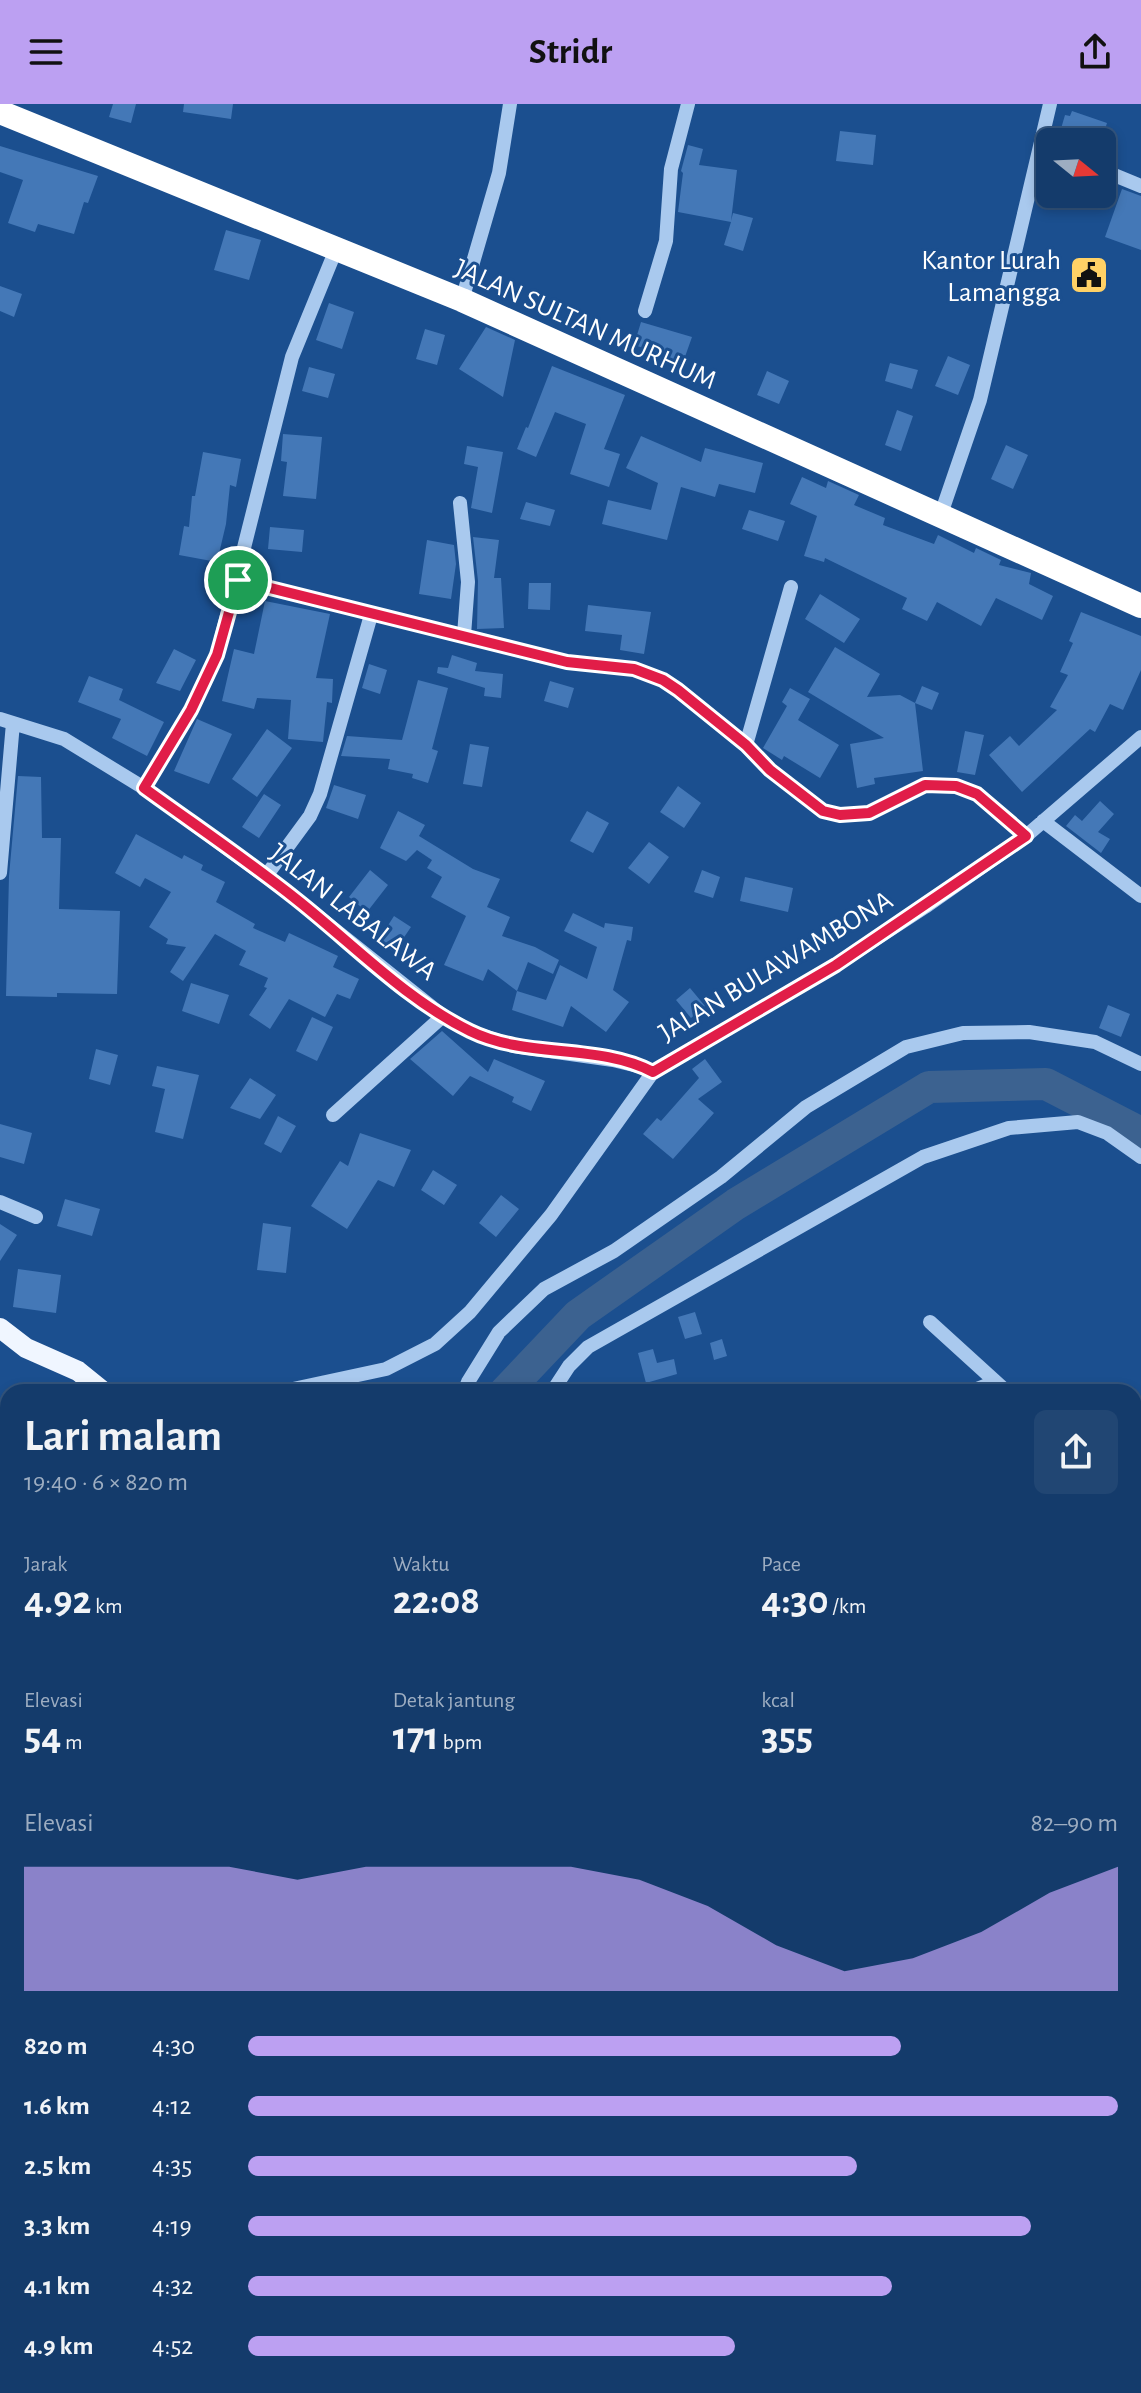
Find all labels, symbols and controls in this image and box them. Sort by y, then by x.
icon: menu [24,30,68,74]
icon: share [1073,30,1117,74]
text: Stridr [529,34,612,70]
north arrow [1036,128,1116,208]
map controls [1036,128,1116,208]
place label: Kantor Lurah Lamangga [921,247,1061,307]
street label: JALAN SULTAN MURHUM [450,254,720,395]
public building icon: Kantor Lurah Lamangga [1068,254,1110,296]
pin [204,546,272,614]
icon: arrive [216,558,260,602]
street label: JALAN LABALAWA [264,839,441,986]
street label: JALAN BULAWAMBONA [654,886,898,1047]
button: share [1034,1410,1118,1494]
text: Lari malam [24,1415,222,1459]
text: 19:40 · 6 × 820 m [24,1469,188,1495]
text: Jarak [24,1553,67,1575]
text: Waktu [393,1553,450,1575]
text: Pace [761,1553,801,1575]
text: 4.92 [24,1581,91,1621]
text: 22:08 [393,1581,480,1621]
text: 4:30 [761,1581,829,1621]
text: km [91,1595,123,1617]
text: /km [829,1595,866,1617]
text: Elevasi [24,1689,83,1711]
text: Detak jantung [393,1689,515,1711]
text: kcal [761,1689,795,1711]
text: 54 [24,1717,61,1757]
text: 171 [393,1717,439,1757]
text: 355 [761,1717,813,1757]
text: m [61,1731,83,1753]
text: bpm [439,1731,482,1753]
text: Elevasi [24,1810,93,1836]
text: 82–90 m [1030,1810,1118,1836]
text: 820 m [24,2033,88,2059]
text: 4:30 [152,2033,195,2059]
text: 1.6 km [24,2093,90,2119]
text: 4:12 [152,2093,191,2119]
text: 2.5 km [24,2153,91,2179]
text: 4:35 [152,2153,192,2179]
text: 3.3 km [24,2213,90,2239]
text: 4:19 [152,2213,192,2239]
text: 4.1 km [24,2273,90,2299]
text: 4:32 [152,2273,193,2299]
text: 4.9 km [24,2333,93,2359]
text: 4:52 [152,2333,193,2359]

